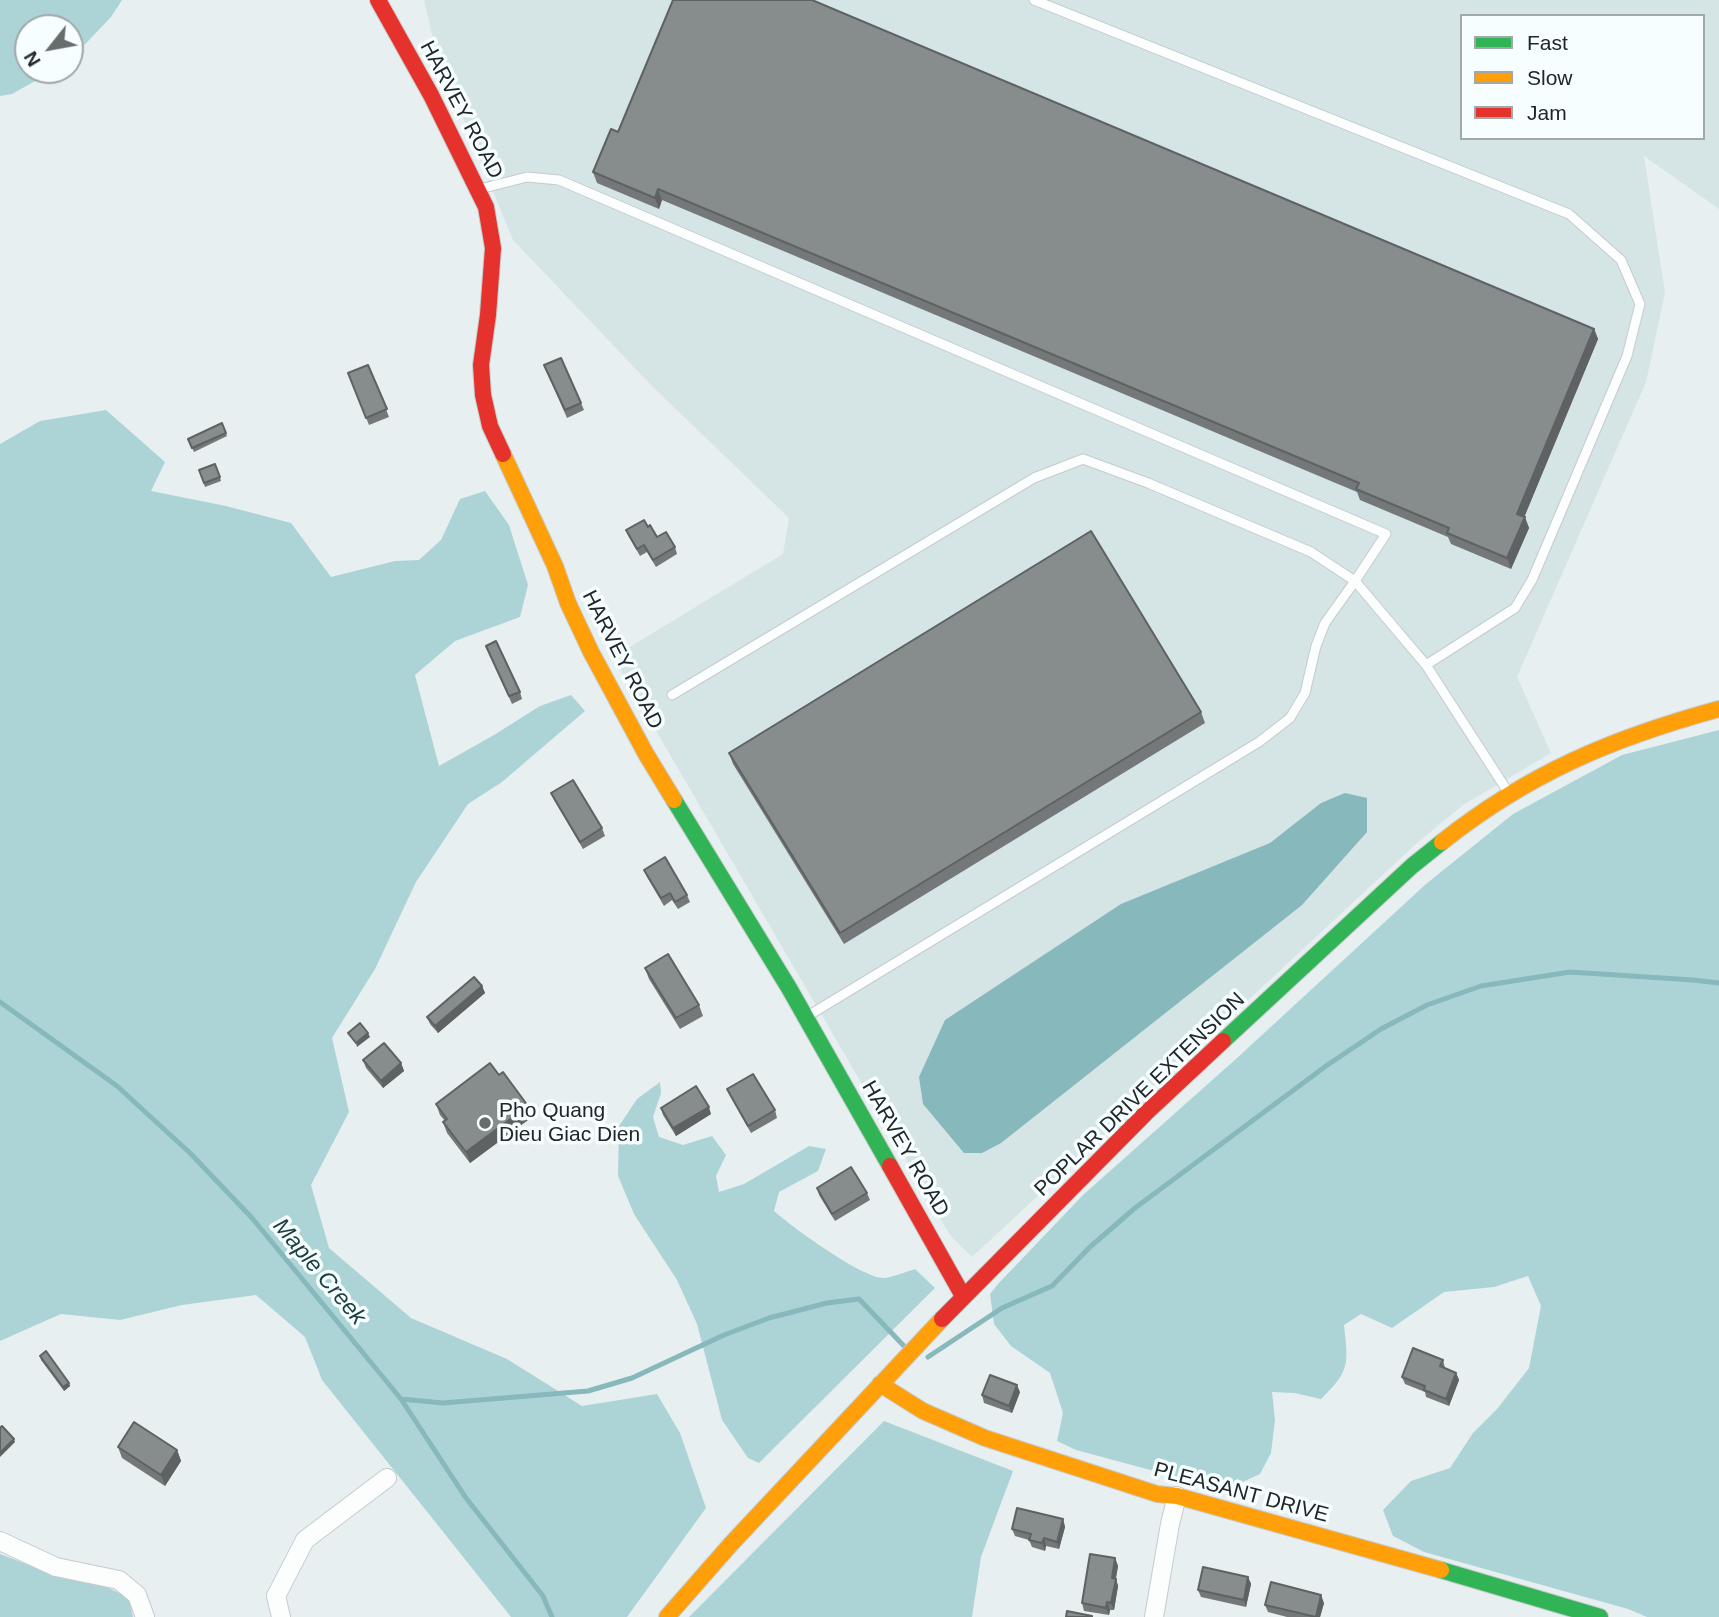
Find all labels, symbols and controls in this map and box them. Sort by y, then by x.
north arrow [14,14,84,84]
legend [1460,14,1705,140]
text: Fast [1527,31,1568,54]
street label: HARVEY ROAD [414,37,508,183]
text: N [20,48,45,70]
text: Slow [1527,66,1573,89]
text: Jam [1527,101,1567,124]
street label: HARVEY ROAD [576,586,668,734]
street label: POPLAR DRIVE EXTENSION [1030,988,1250,1202]
street label: HARVEY ROAD [856,1077,954,1221]
place label: Pho Quang Dieu Giac Dien [499,1098,640,1148]
marker: Pho Quang Dieu Giac Dien [477,1115,493,1131]
water label: Maple Creek [267,1213,371,1331]
street label: PLEASANT DRIVE [1151,1458,1331,1528]

